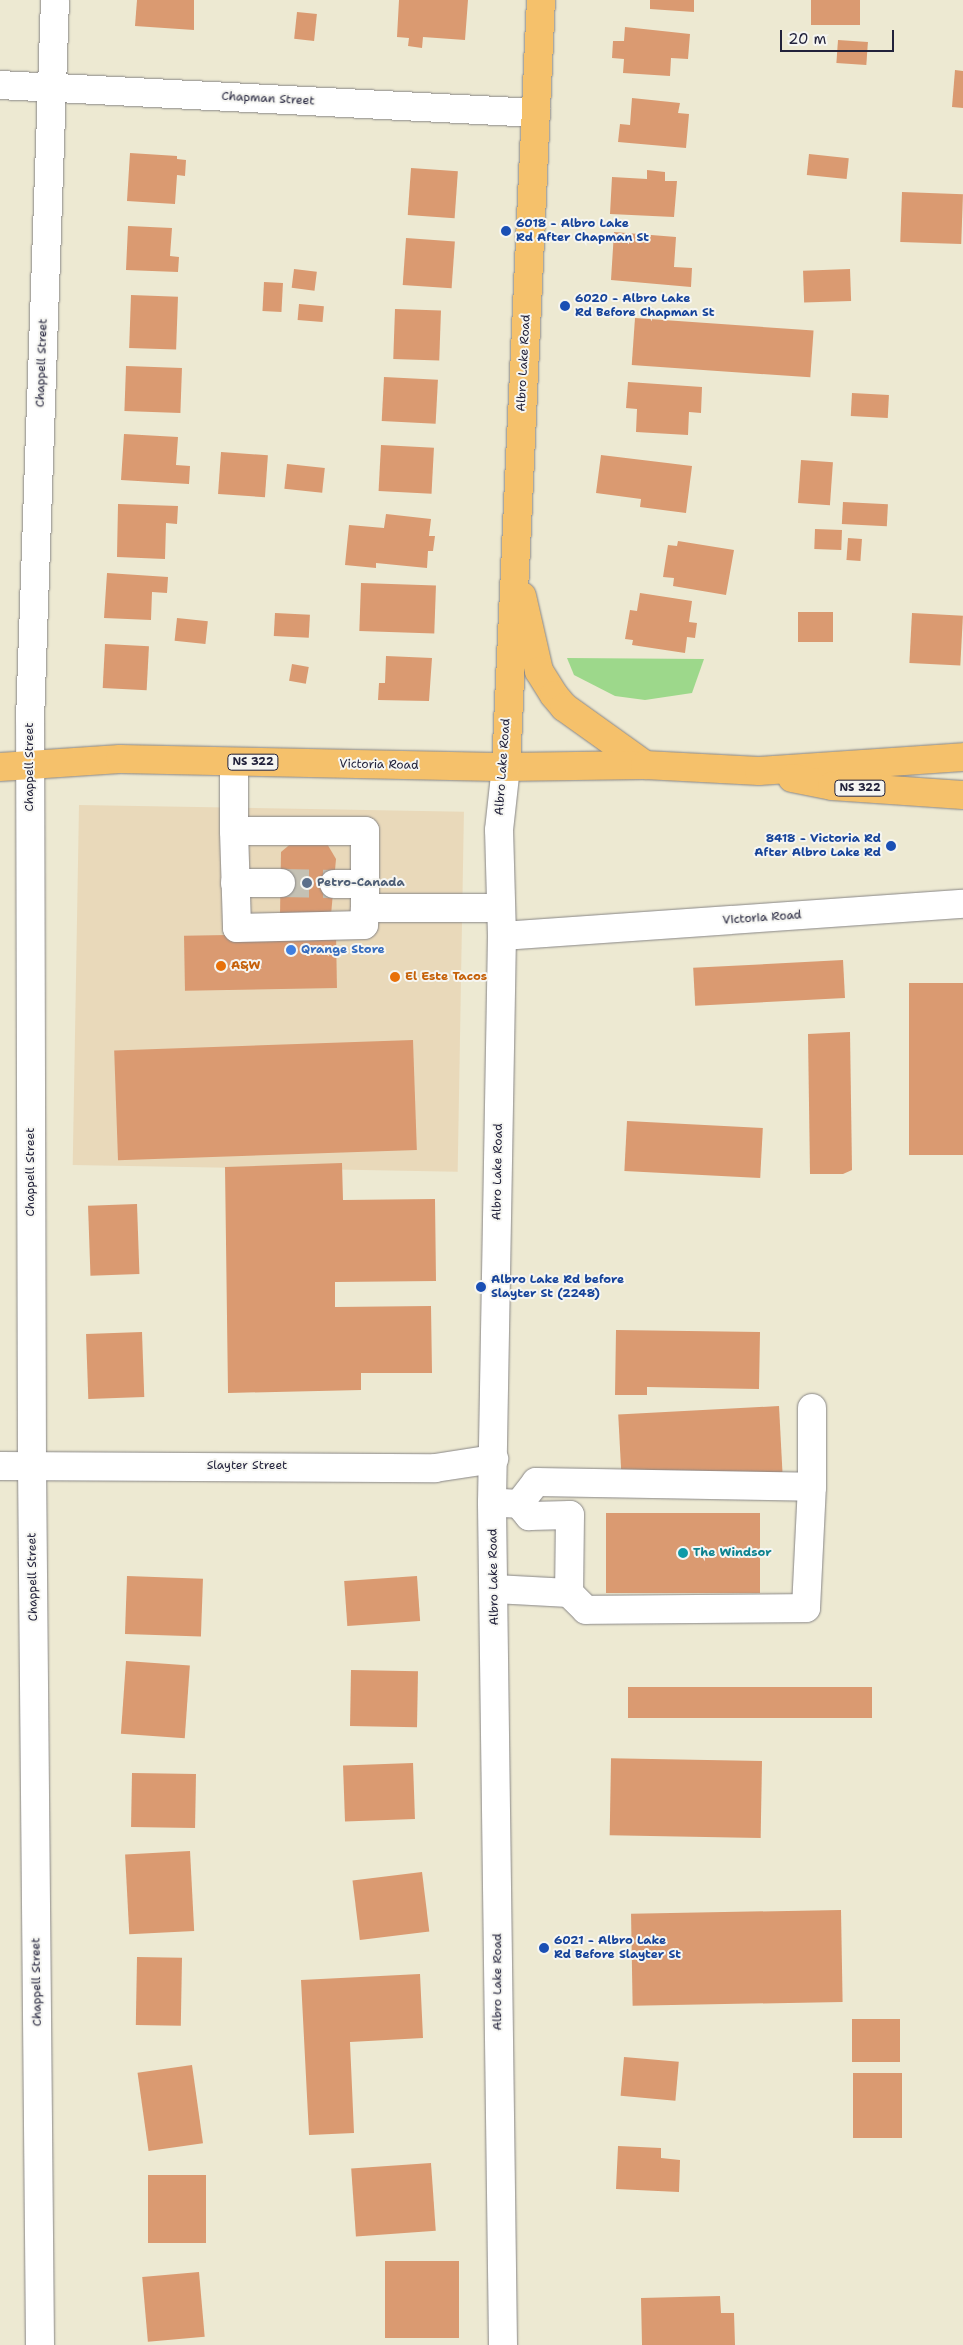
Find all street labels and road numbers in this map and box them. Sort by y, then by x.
street label: Chapman Street [221,89,315,109]
street label: Albro Lake Road [514,314,534,412]
street label: Chappell Street [33,318,51,408]
street label: Albro Lake Road [492,718,514,816]
street label: Chappell Street [23,723,37,811]
road number: NS 322 [227,754,279,770]
street label: Victoria Road [339,757,419,773]
road number: NS 322 [834,780,886,796]
street label: Victoria Road [722,908,802,928]
street label: Albro Lake Road [490,1123,506,1221]
street label: Chappell Street [24,1128,38,1216]
street label: Slayter Street [207,1459,287,1473]
street label: Albro Lake Road [486,1528,502,1626]
street label: Chappell Street [25,1532,41,1622]
street label: Albro Lake Road [491,1933,505,2031]
street label: Chappell Street [29,1937,45,2027]

